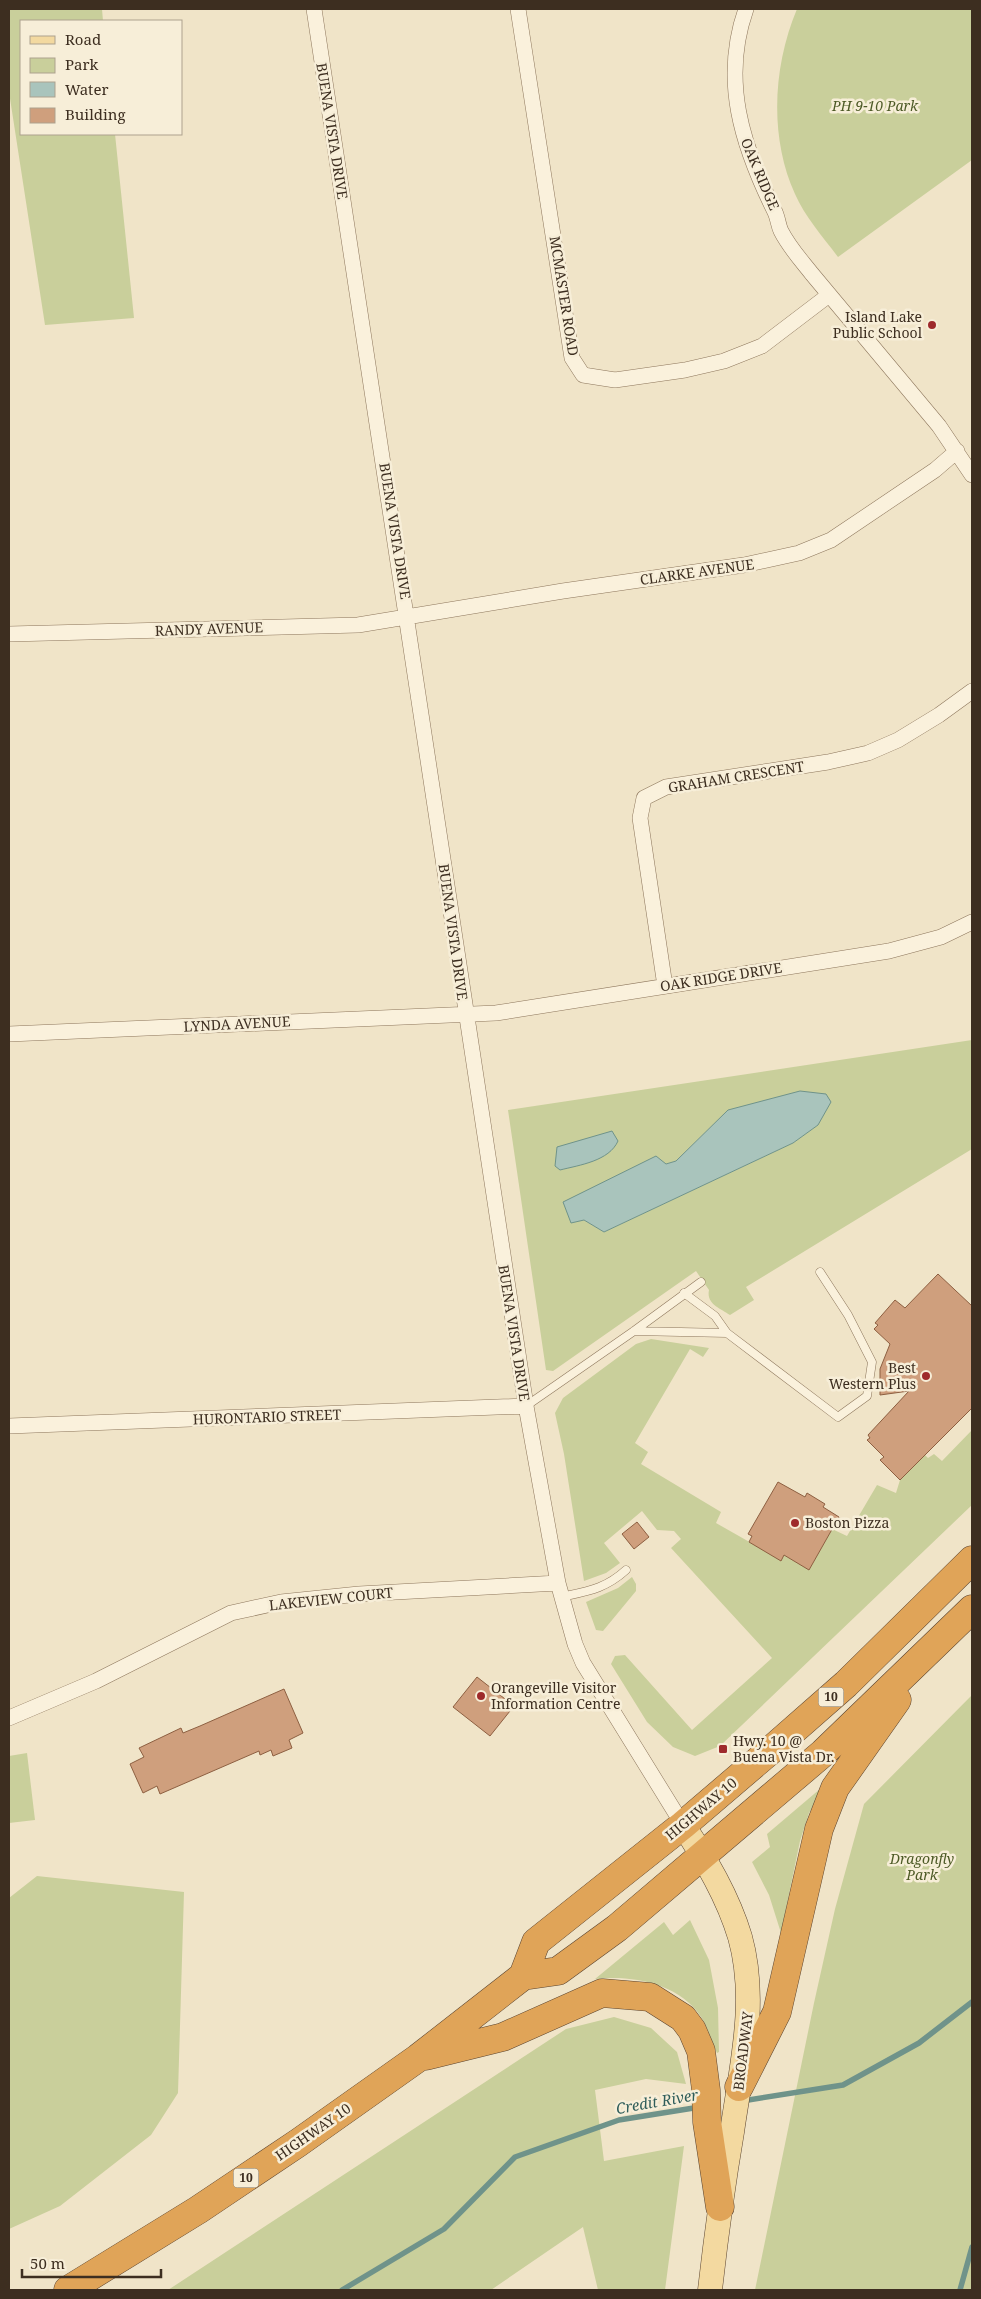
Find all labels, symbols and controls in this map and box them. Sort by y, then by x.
legend [20,20,182,135]
text: Road [65,29,101,49]
text: Park [65,54,99,74]
street label: BUENA VISTA DRIVE [312,61,353,201]
text: Water [65,79,108,99]
park label: PH 9-10 Park [831,96,919,115]
text: Building [65,104,126,124]
street label: OAK RIDGE [737,135,784,213]
street label: MCMASTER ROAD [546,235,583,357]
place label: Island Lake Public School [833,307,923,342]
marker: Island Lake Public School [926,319,938,331]
street label: BUENA VISTA DRIVE [375,461,416,601]
street label: CLARKE AVENUE [639,554,755,589]
street label: RANDY AVENUE [155,617,264,640]
street label: GRAHAM CRESCENT [667,756,806,797]
street label: BUENA VISTA DRIVE [434,862,473,1002]
street label: OAK RIDGE DRIVE [659,957,783,996]
street label: LYNDA AVENUE [183,1011,291,1036]
street label: BUENA VISTA DRIVE [494,1263,535,1403]
place label: Best Western Plus [829,1358,916,1393]
marker: Best Western Plus [920,1370,932,1382]
street label: HURONTARIO STREET [193,1404,342,1429]
place label: Boston Pizza [805,1513,889,1532]
marker: Boston Pizza [789,1517,801,1529]
street label: LAKEVIEW COURT [268,1582,394,1614]
place label: Orangeville Visitor Information Centre [491,1678,620,1713]
road number: 10 [818,1688,844,1706]
marker: Orangeville Visitor Information Centre [475,1690,487,1702]
place label: Hwy. 10 @ Buena Vista Dr. [733,1731,834,1766]
marker: Hwy. 10 @ Buena Vista Dr. [717,1743,729,1755]
street label: HIGHWAY 10 [661,1773,741,1844]
park label: Dragonfly Park [889,1849,954,1884]
street label: BROADWAY [728,2010,757,2091]
water label: Credit River [614,2084,700,2118]
street label: HIGHWAY 10 [271,2098,354,2165]
road number: 10 [234,2168,258,2188]
scale bar [22,2246,161,2278]
text: 50 m [30,2253,65,2273]

